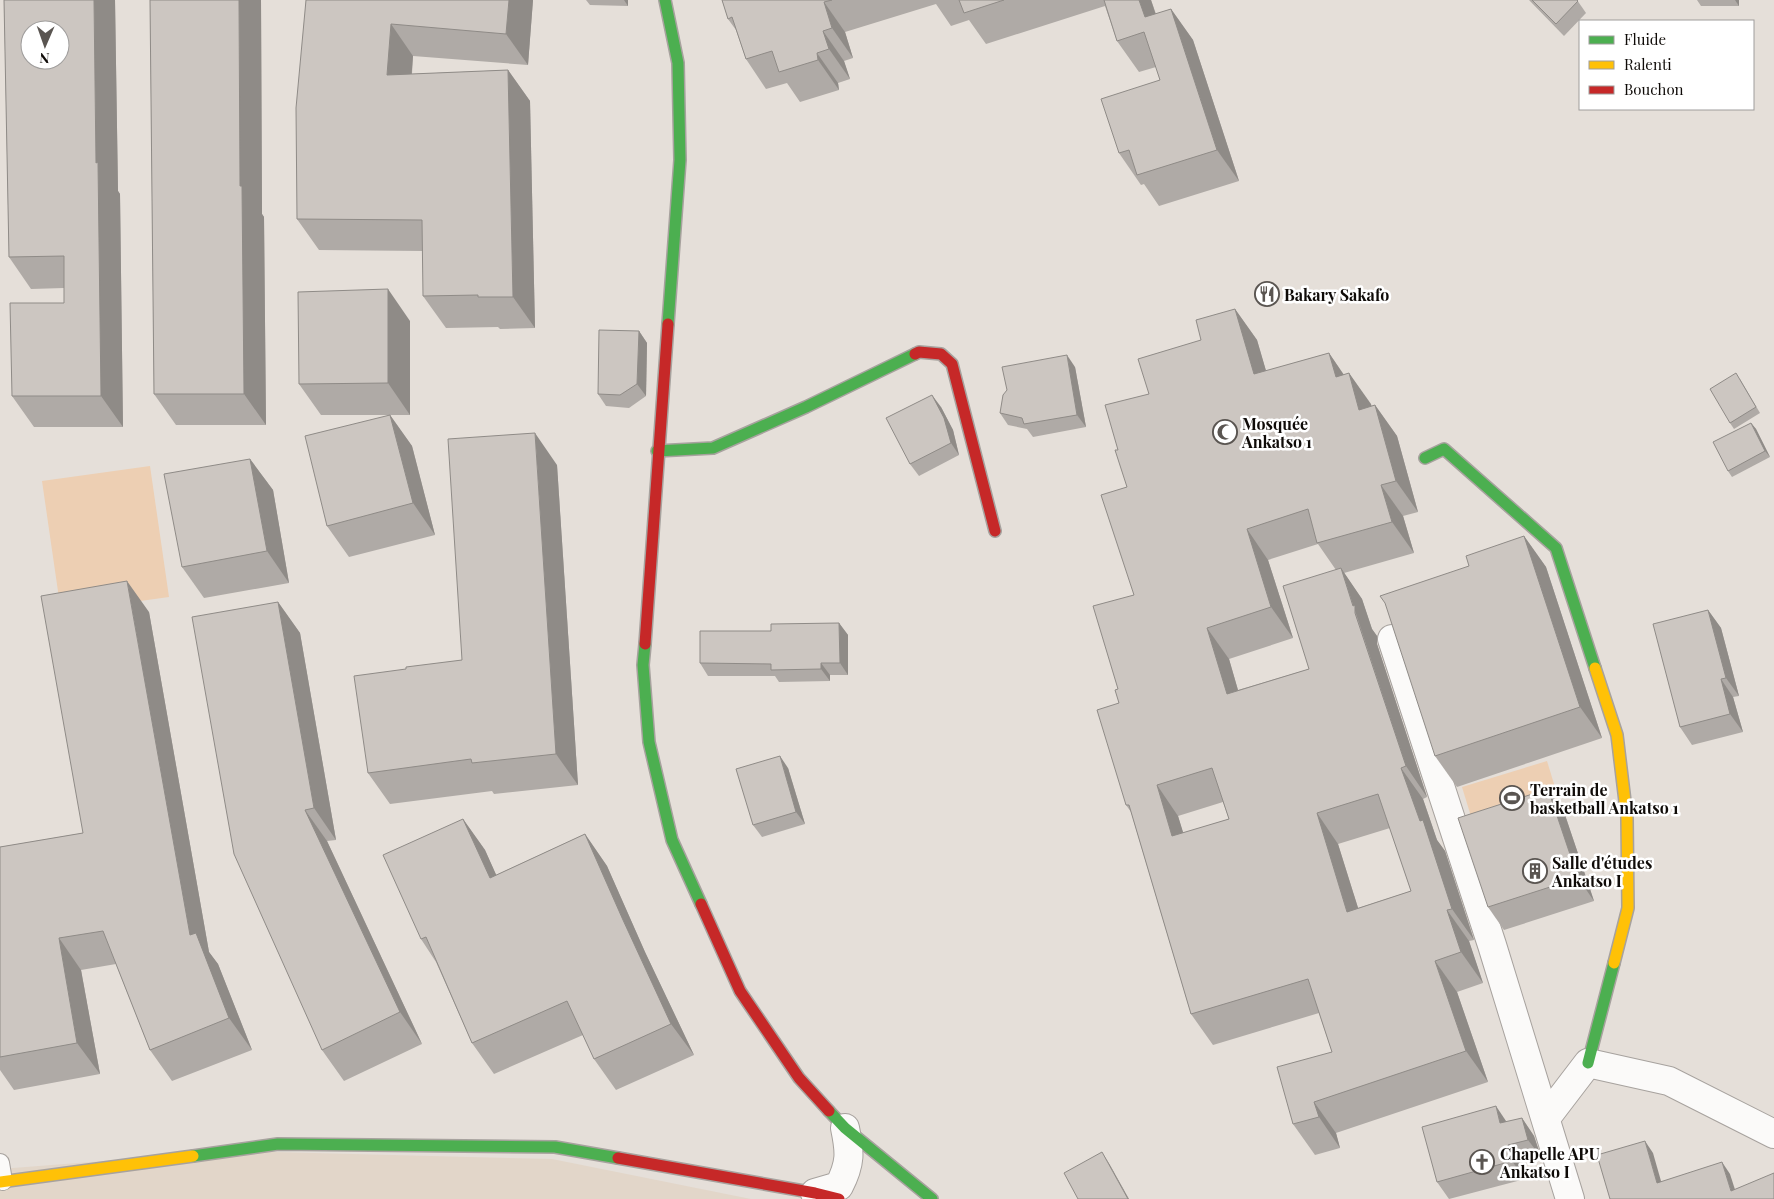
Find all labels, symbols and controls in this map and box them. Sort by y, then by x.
north arrow [20,20,70,70]
legend [1579,20,1754,110]
text: Fluide [1624,29,1666,49]
text: N [39,49,50,68]
text: Ralenti [1624,54,1672,74]
text: Bouchon [1624,79,1684,99]
restaurant icon: Bakary Sakafo [1254,281,1280,307]
place label: Bakary Sakafo [1284,284,1389,305]
place label: Mosquée Ankatso 1 [1241,413,1312,452]
mosque icon: Mosquée Ankatso 1 [1212,419,1238,445]
place label: Terrain de basketball Ankatso 1 [1530,779,1679,818]
sports icon: Terrain de basketball Ankatso 1 [1499,785,1525,811]
place label: Salle d'études Ankatso I [1551,852,1652,891]
building icon: Salle d'études Ankatso I [1522,858,1548,884]
place label: Chapelle APU Ankatso I [1499,1143,1600,1182]
church icon: Chapelle APU Ankatso I [1469,1149,1495,1175]

